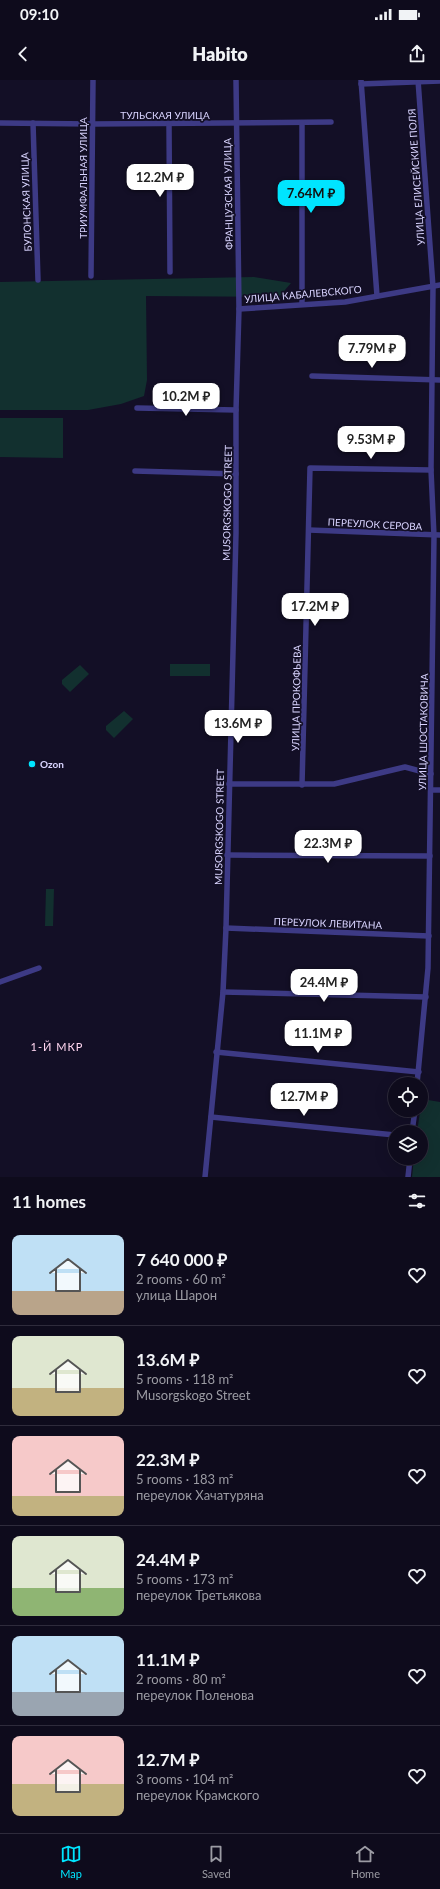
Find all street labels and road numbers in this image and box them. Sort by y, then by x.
street label: УЛИЦА ЕЛИСЕЙСКИЕ ПОЛЯ [405,108,427,246]
street label: ТУЛЬСКАЯ УЛИЦА [120,109,210,121]
street label: ТРИУМФАЛЬНАЯ УЛИЦА [77,117,89,239]
street label: ФРАНЦУЗСКАЯ УЛИЦА [221,138,235,250]
street label: БУЛОНСКАЯ УЛИЦА [18,152,34,252]
street label: УЛИЦА КАБАЛЕВСКОГО [244,283,362,305]
street label: MUSORGSKOGO STREET [220,445,234,561]
street label: ПЕРЕУЛОК СЕРОВА [327,516,423,532]
street label: УЛИЦА ПРОКОФЬЕВА [289,645,303,751]
street label: УЛИЦА ШОСТАКОВИЧА [416,673,430,791]
street label: MUSORGSKOGO STREET [212,769,226,885]
street label: ПЕРЕУЛОК ЛЕВИТАНА [274,915,383,931]

